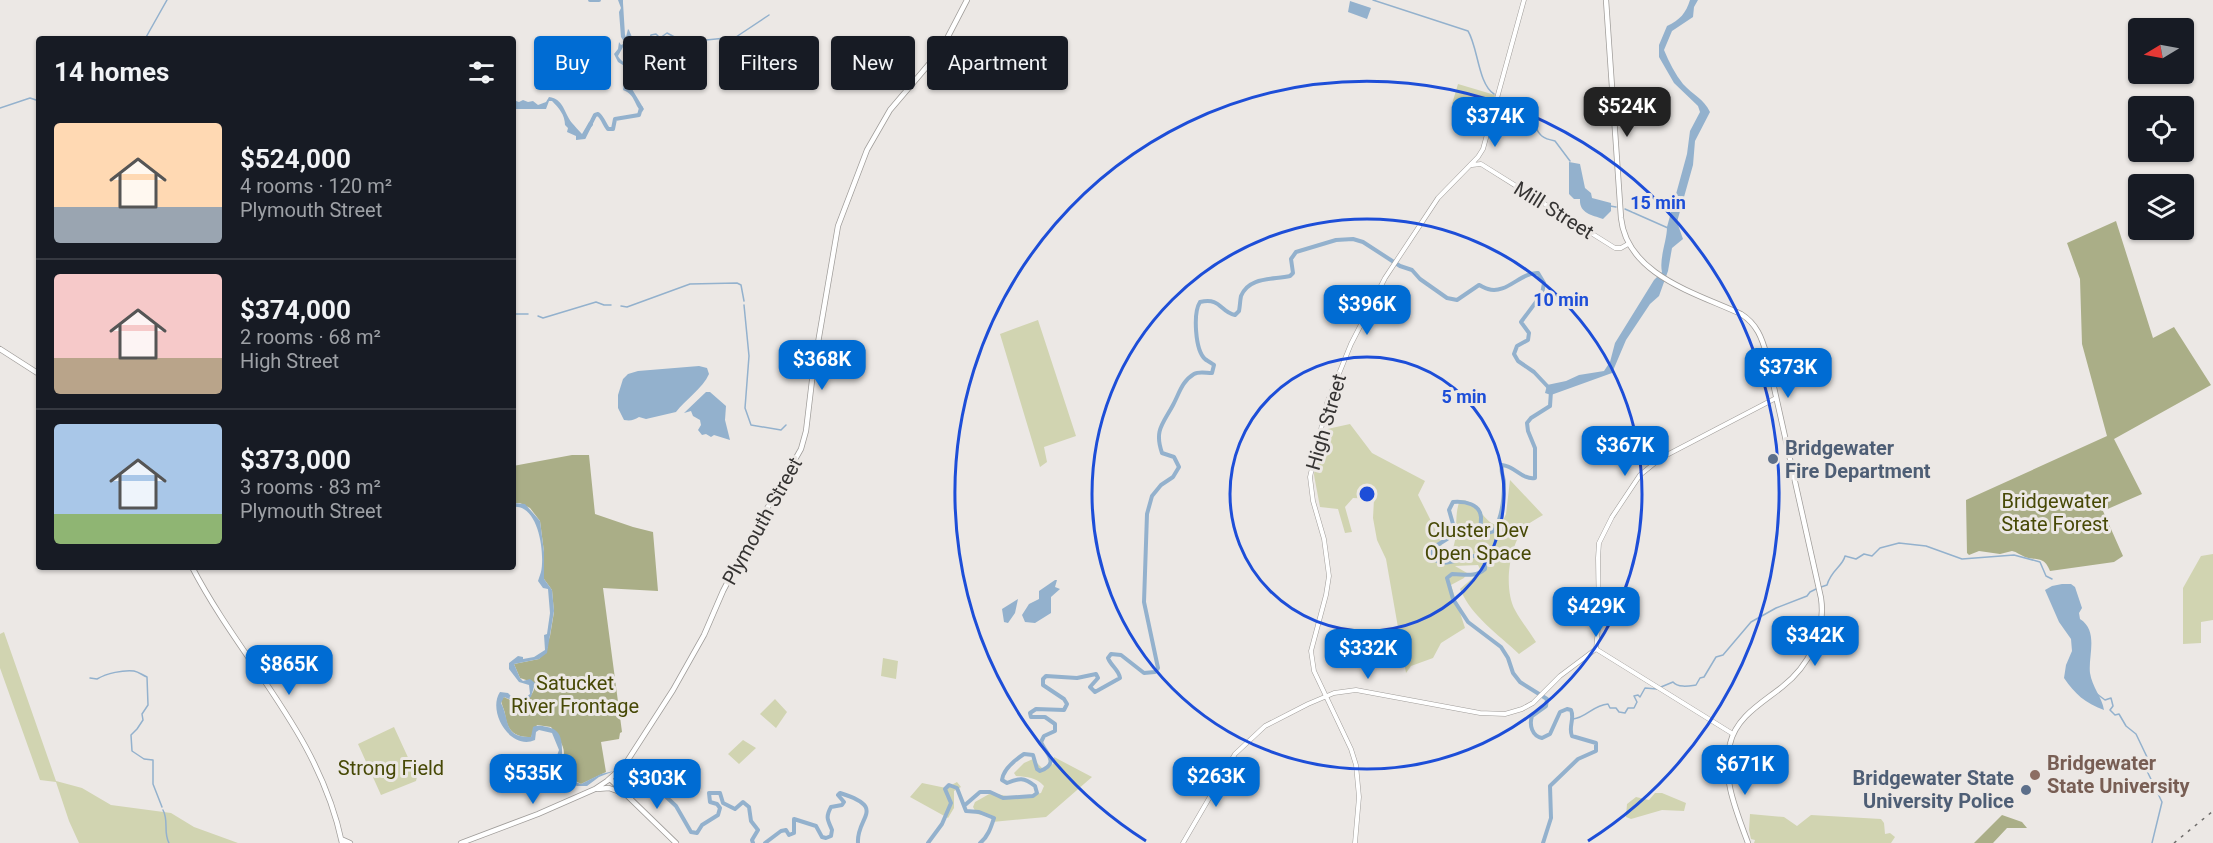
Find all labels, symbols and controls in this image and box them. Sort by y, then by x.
north arrow [2128,18,2194,84]
map controls [2128,18,2194,240]
chip: Buy [534,36,611,90]
chip: Rent [623,36,707,90]
chip: Filters [719,36,819,90]
chip: New [831,36,915,90]
chip: Apartment [927,36,1068,90]
icon: filters [465,56,498,89]
text: 14 homes [54,57,169,87]
pin: $524K [1585,87,1669,138]
text: $524K [1598,94,1656,118]
button: locate [2128,96,2194,162]
pin: $374K [1453,97,1537,148]
text: $374K [1466,104,1524,128]
text: $524,000 [240,144,351,174]
icon: home [102,147,174,219]
text: 4 rooms · 120 m² [240,174,392,198]
button: layers [2128,174,2194,240]
street label: Mill Street [1510,176,1598,244]
text: 15 min [1630,192,1686,213]
text: Plymouth Street [240,198,382,222]
pin: $396K [1325,285,1409,336]
text: 10 min [1533,289,1589,310]
text: $396K [1338,292,1396,316]
text: $374,000 [240,295,351,325]
icon: home [102,298,174,370]
text: 2 rooms · 68 m² [240,325,381,349]
pin: $368K [780,340,864,391]
text: $368K [793,347,851,371]
pin: $373K [1746,348,1830,399]
text: High Street [240,349,339,373]
text: $373K [1759,355,1817,379]
street label: High Street [1301,371,1351,473]
text: 5 min [1441,386,1487,407]
pin: $367K [1583,426,1667,477]
text: $367K [1596,433,1654,457]
place label: Bridgewater Fire Department [1785,436,1931,483]
text: $373,000 [240,445,351,475]
icon: home [102,448,174,520]
marker: Bridgewater Fire Department [1766,452,1780,466]
street label: Plymouth Street [717,453,807,589]
text: 3 rooms · 83 m² [240,475,381,499]
centre of rings [1357,484,1377,504]
park label: Bridgewater State Forest [2001,489,2109,536]
text: Plymouth Street [240,499,382,523]
park label: Cluster Dev Open Space [1425,518,1531,565]
pin: $429K [1554,587,1638,638]
text: $429K [1567,594,1625,618]
pin: $342K [1773,616,1857,667]
text: $342K [1786,623,1844,647]
pin: $332K [1326,629,1410,680]
text: $332K [1339,636,1397,660]
pin: $865K [247,645,331,696]
text: $865K [260,652,318,676]
park label: Satucket River Frontage [511,671,639,718]
pin: $671K [1703,745,1787,796]
place label: Bridgewater State University [2047,751,2190,798]
text: $671K [1716,752,1774,776]
pin: $535K [491,754,575,805]
park label: Strong Field [338,756,444,780]
pin: $263K [1174,757,1258,808]
pin: $303K [615,759,699,810]
text: $535K [504,761,562,785]
text: $263K [1187,764,1245,788]
text: $303K [628,766,686,790]
place label: Bridgewater State University Police [1853,766,2014,813]
marker: Bridgewater State University [2028,768,2042,782]
marker: Bridgewater State University Police [2019,783,2033,797]

